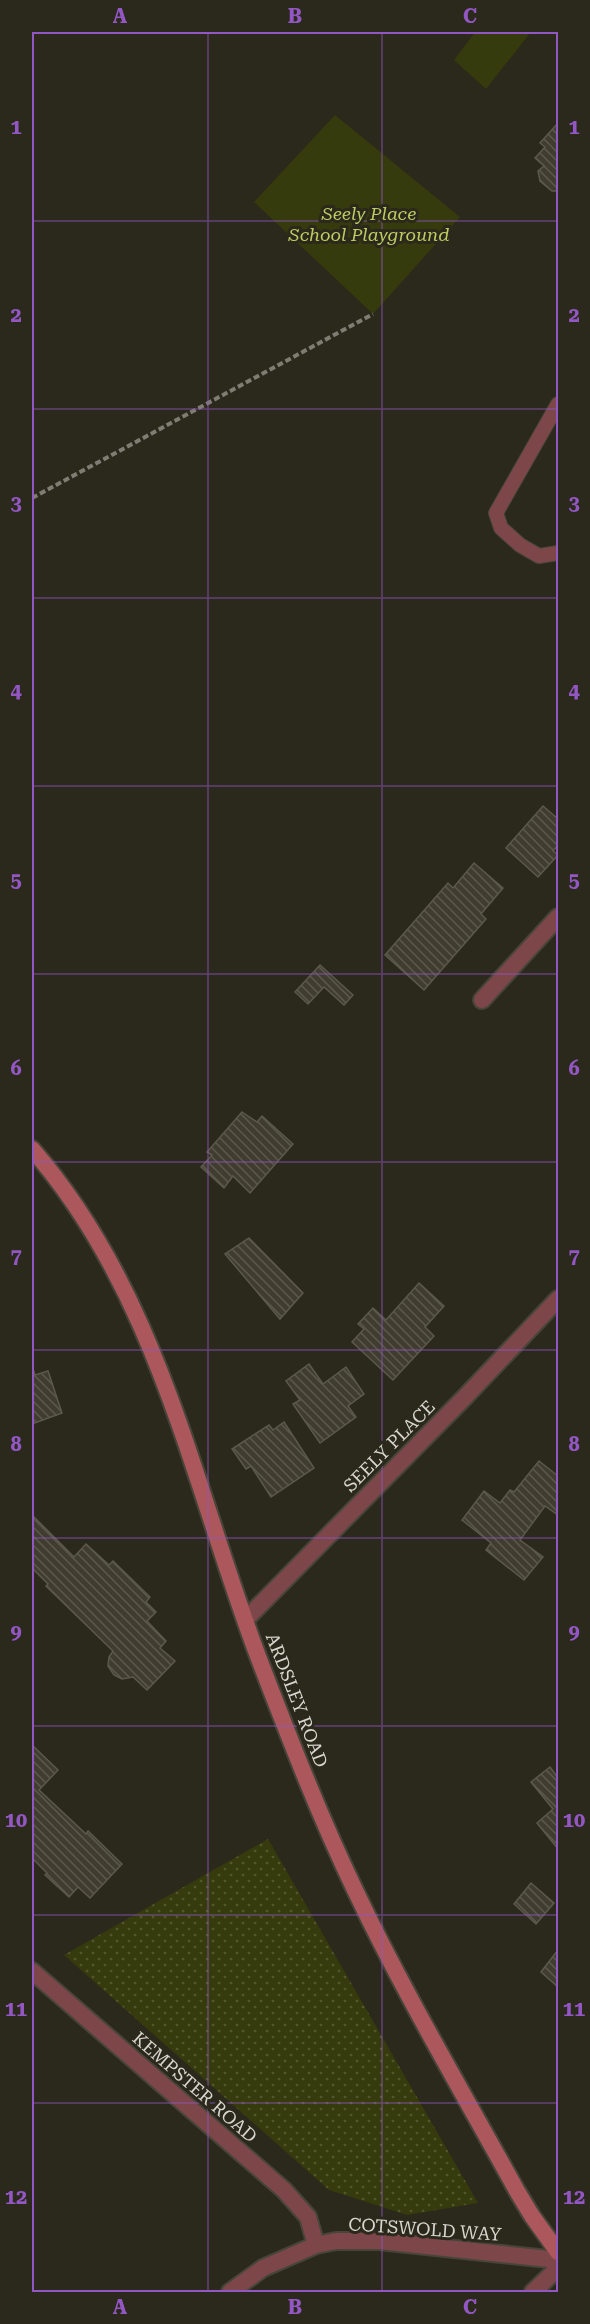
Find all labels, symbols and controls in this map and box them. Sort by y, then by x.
text: A [113,4,128,28]
text: B [288,4,302,28]
text: C [463,4,477,28]
text: 1 [10,115,22,139]
text: 1 [568,115,580,139]
park label: Seely Place School Playground [288,203,449,245]
text: 2 [10,303,22,327]
text: 2 [568,303,580,327]
text: 3 [10,491,22,515]
text: 3 [568,491,580,515]
text: 4 [10,679,22,703]
text: 4 [568,679,580,703]
text: 5 [10,868,22,892]
text: 5 [568,868,580,892]
text: 6 [10,1056,22,1080]
text: 6 [568,1056,580,1080]
text: 7 [10,1244,22,1268]
text: 7 [568,1244,580,1268]
street label: SEELY PLACE [339,1396,439,1496]
text: 8 [10,1432,22,1456]
text: 8 [568,1432,580,1456]
text: 9 [10,1620,22,1644]
text: 9 [568,1620,580,1644]
street label: ARDSLEY ROAD [262,1630,332,1770]
text: 10 [5,1808,27,1832]
text: 10 [563,1808,585,1832]
text: 11 [5,1997,27,2021]
text: 11 [563,1997,585,2021]
street label: KEMPSTER ROAD [129,2027,262,2147]
text: 12 [5,2185,27,2209]
text: 12 [563,2185,585,2209]
street label: COTSWOLD WAY [348,2213,503,2245]
text: A [113,2295,128,2319]
text: B [288,2295,302,2319]
text: C [463,2295,477,2319]

